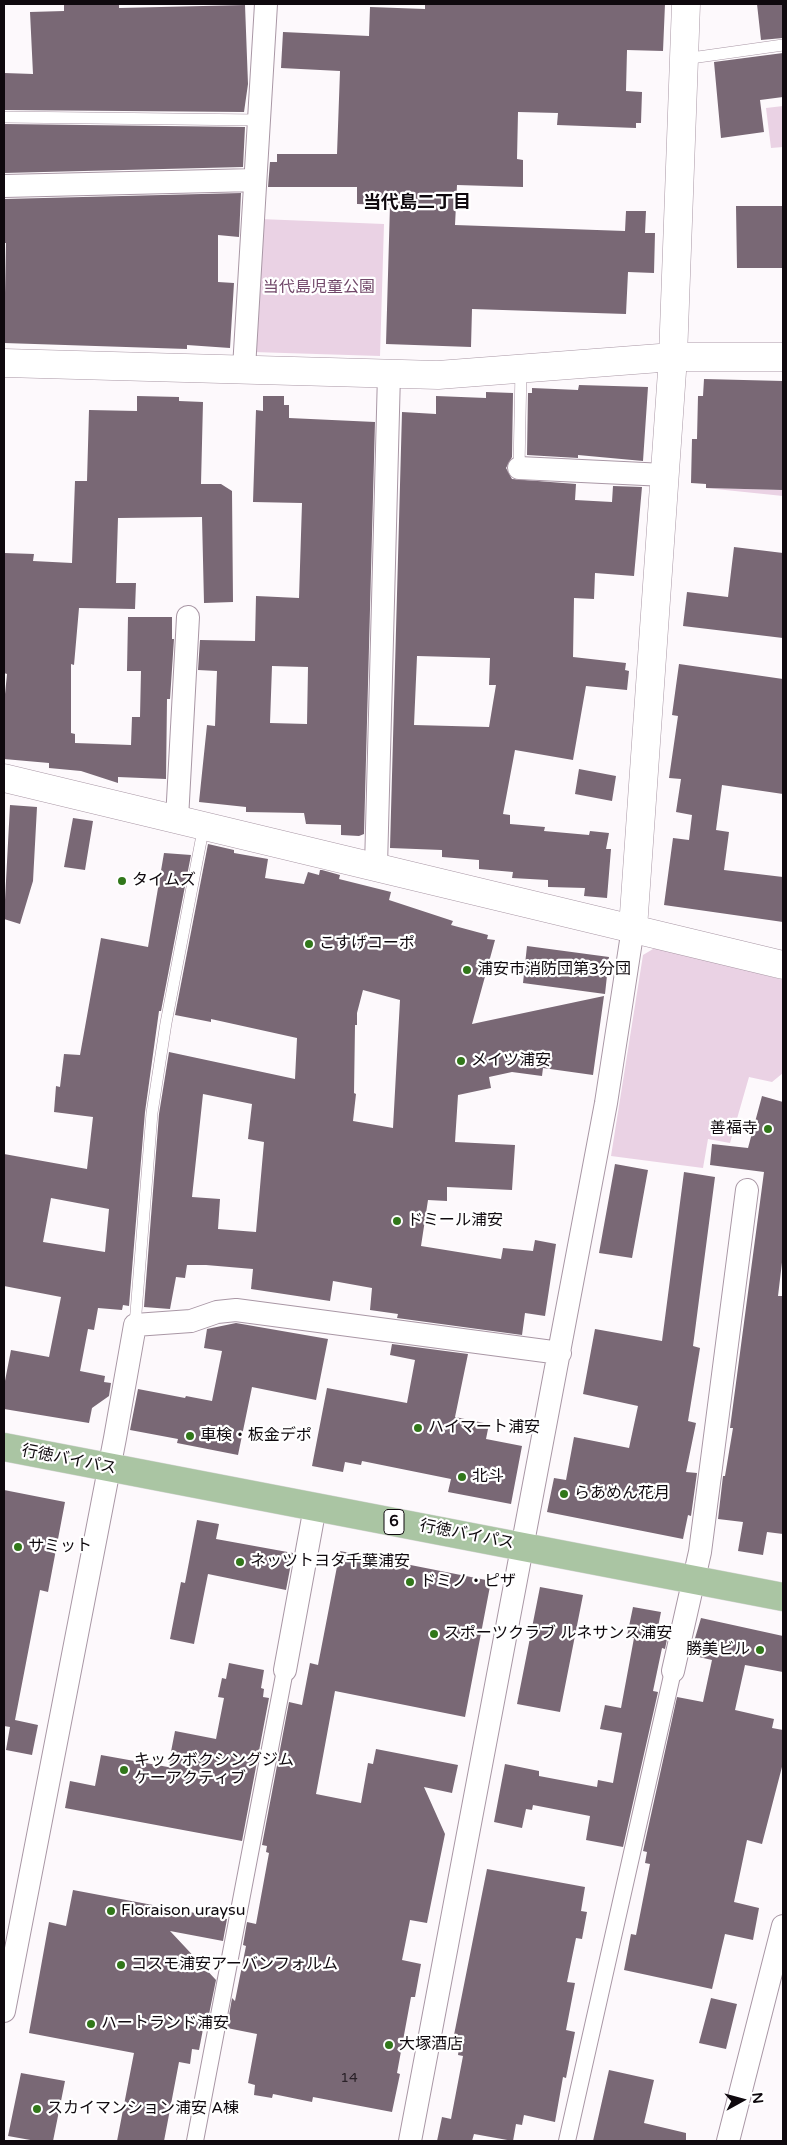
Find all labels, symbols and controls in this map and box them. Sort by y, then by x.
district label: 当代島二丁目 [363,192,471,214]
park label: 当代島児童公園 [263,278,375,298]
place label: タイムズ [132,871,196,891]
marker: タイムズ [116,875,128,887]
place label: こすげコーポ [319,934,415,954]
marker: こすげコーポ [303,938,315,950]
place label: 浦安市消防団第3分団 [477,960,631,980]
marker: 浦安市消防団第3分団 [461,964,473,976]
place label: メイツ浦安 [471,1051,551,1071]
marker: メイツ浦安 [455,1055,467,1067]
place label: 善福寺 [710,1119,758,1139]
marker: 善福寺 [762,1123,774,1135]
place label: ドミール浦安 [407,1211,503,1231]
marker: ドミール浦安 [391,1215,403,1227]
place label: ハイマート浦安 [428,1418,540,1438]
marker: ハイマート浦安 [412,1422,424,1434]
place label: 車検・板金デポ [200,1426,312,1446]
marker: 車検・板金デポ [184,1430,196,1442]
street label: 行徳バイパス [20,1441,118,1479]
place label: 北斗 [472,1467,504,1487]
marker: 北斗 [456,1471,468,1483]
place label: らあめん花月 [574,1484,670,1504]
marker: らあめん花月 [558,1488,570,1500]
road number: 6 [384,1510,404,1534]
street label: 行徳バイパス [418,1516,516,1554]
place label: サミット [28,1537,92,1557]
marker: サミット [12,1541,24,1553]
place label: ネッツトヨタ千葉浦安 [250,1552,410,1572]
marker: ネッツトヨタ千葉浦安 [234,1556,246,1568]
place label: ドミノ・ピザ [420,1572,516,1592]
marker: ドミノ・ピザ [404,1576,416,1588]
place label: スポーツクラブ ルネサンス浦安 [444,1624,672,1644]
marker: スポーツクラブ ルネサンス浦安 [428,1628,440,1640]
place label: 勝美ビル [686,1640,750,1660]
marker: 勝美ビル [754,1644,766,1656]
place label: キックボクシングジム ケーアクティブ [134,1751,294,1789]
marker: キックボクシングジム ケーアクティブ [118,1764,130,1776]
place label: Floraison uraysu [121,1901,245,1921]
marker: Floraison uraysu [105,1905,117,1917]
place label: コスモ浦安アーバンフォルム [131,1955,338,1975]
marker: コスモ浦安アーバンフォルム [115,1959,127,1971]
place label: ハートランド浦安 [101,2014,229,2034]
marker: ハートランド浦安 [85,2018,97,2030]
place label: 大塚酒店 [399,2035,463,2055]
marker: 大塚酒店 [383,2039,395,2051]
house number: 14 [340,2070,358,2086]
north arrow [717,2075,767,2125]
text: N [748,2091,767,2105]
place label: スカイマンション浦安 A棟 [47,2099,239,2119]
marker: スカイマンション浦安 A棟 [31,2103,43,2115]

